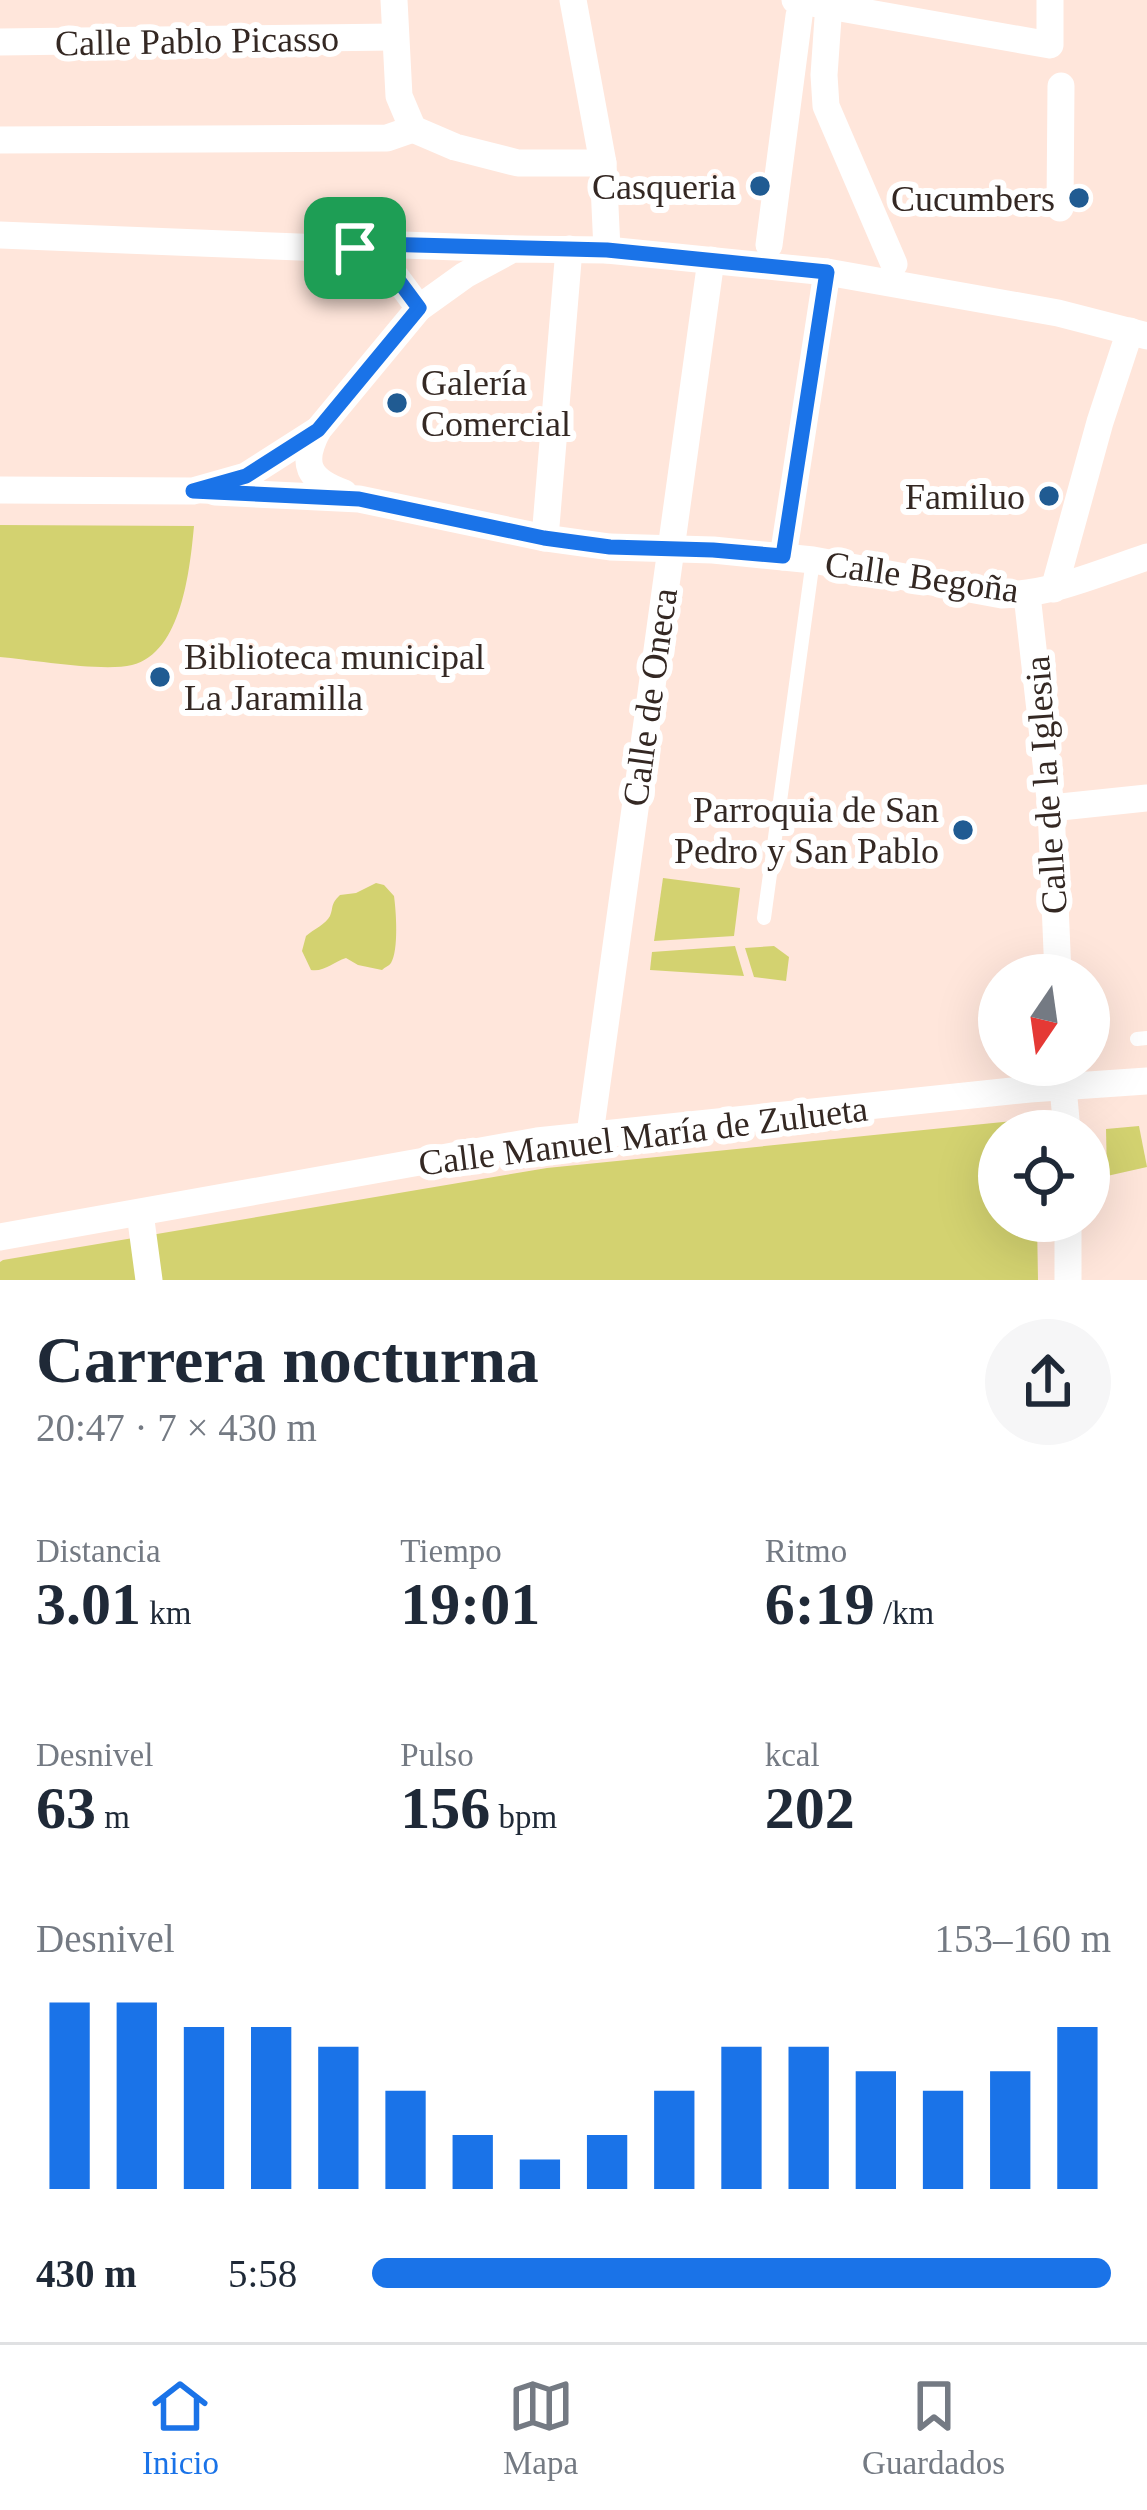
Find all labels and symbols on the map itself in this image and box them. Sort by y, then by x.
street label: Calle Pablo Picasso [55,19,339,63]
place label: Casqueria [592,167,736,207]
marker: Casqueria [747,173,773,199]
place label: Cucumbers [891,179,1055,219]
marker: Cucumbers [1066,185,1092,211]
pin [304,197,406,299]
place label: Galería Comercial [421,363,571,444]
marker: Galería Comercial [384,390,410,416]
place label: Familuo [905,477,1025,517]
marker: Familuo [1036,483,1062,509]
street label: Calle Begoña [823,544,1021,610]
street label: Calle de Oneca [615,585,685,809]
place label: Biblioteca municipal La Jaramilla [184,637,485,718]
street label: Calle de la Iglesia [1017,654,1075,915]
marker: Biblioteca municipal La Jaramilla [147,664,173,690]
place label: Parroquia de San Pedro y San Pablo [674,790,939,871]
marker: Parroquia de San Pedro y San Pablo [950,817,976,843]
north arrow [978,954,1110,1086]
street label: Calle Manuel María de Zulueta [416,1089,870,1183]

